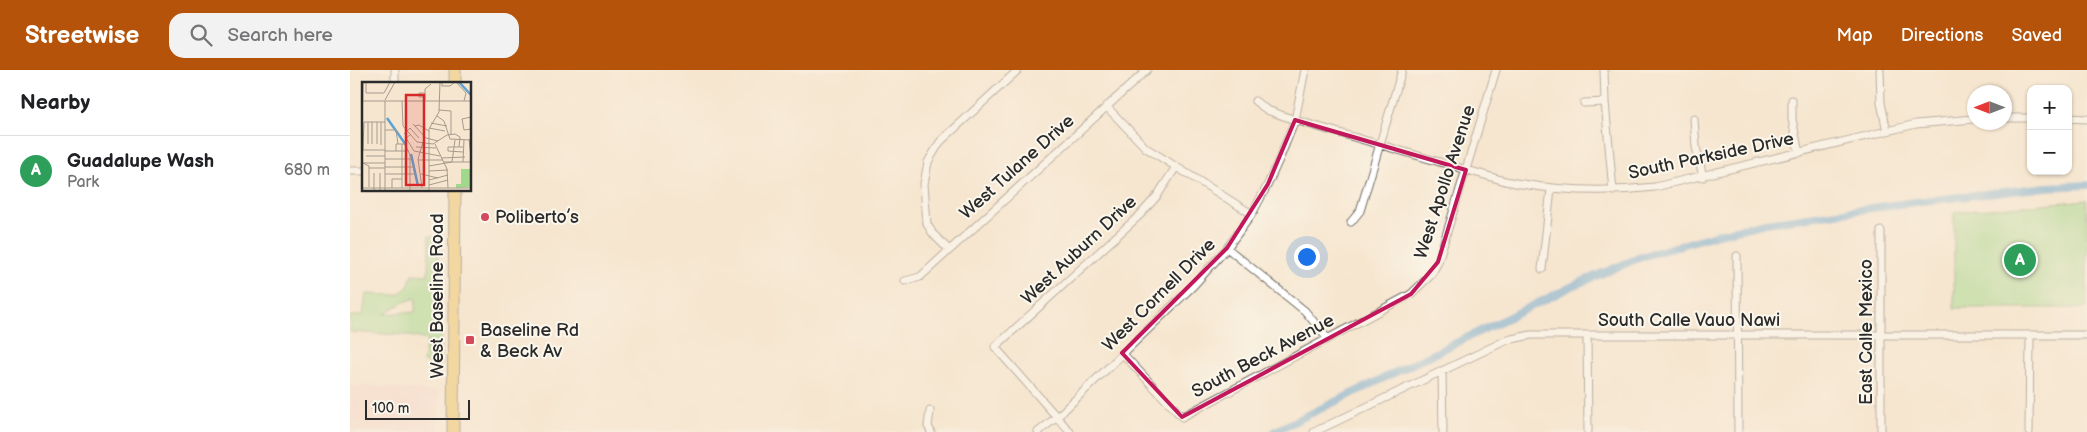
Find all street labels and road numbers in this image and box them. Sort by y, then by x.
street label: West Apollo Avenue [1410,102,1480,262]
street label: West Tulane Drive [956,110,1079,224]
street label: South Parkside Drive [1626,128,1796,184]
street label: West Auburn Drive [1017,191,1141,309]
street label: West Baseline Road [427,214,448,378]
street label: West Cornell Drive [1098,234,1220,356]
street label: East Calle Mexico [1856,259,1877,405]
street label: South Beck Avenue [1188,309,1338,402]
street label: South Calle Vauo Nawi [1598,310,1780,331]

